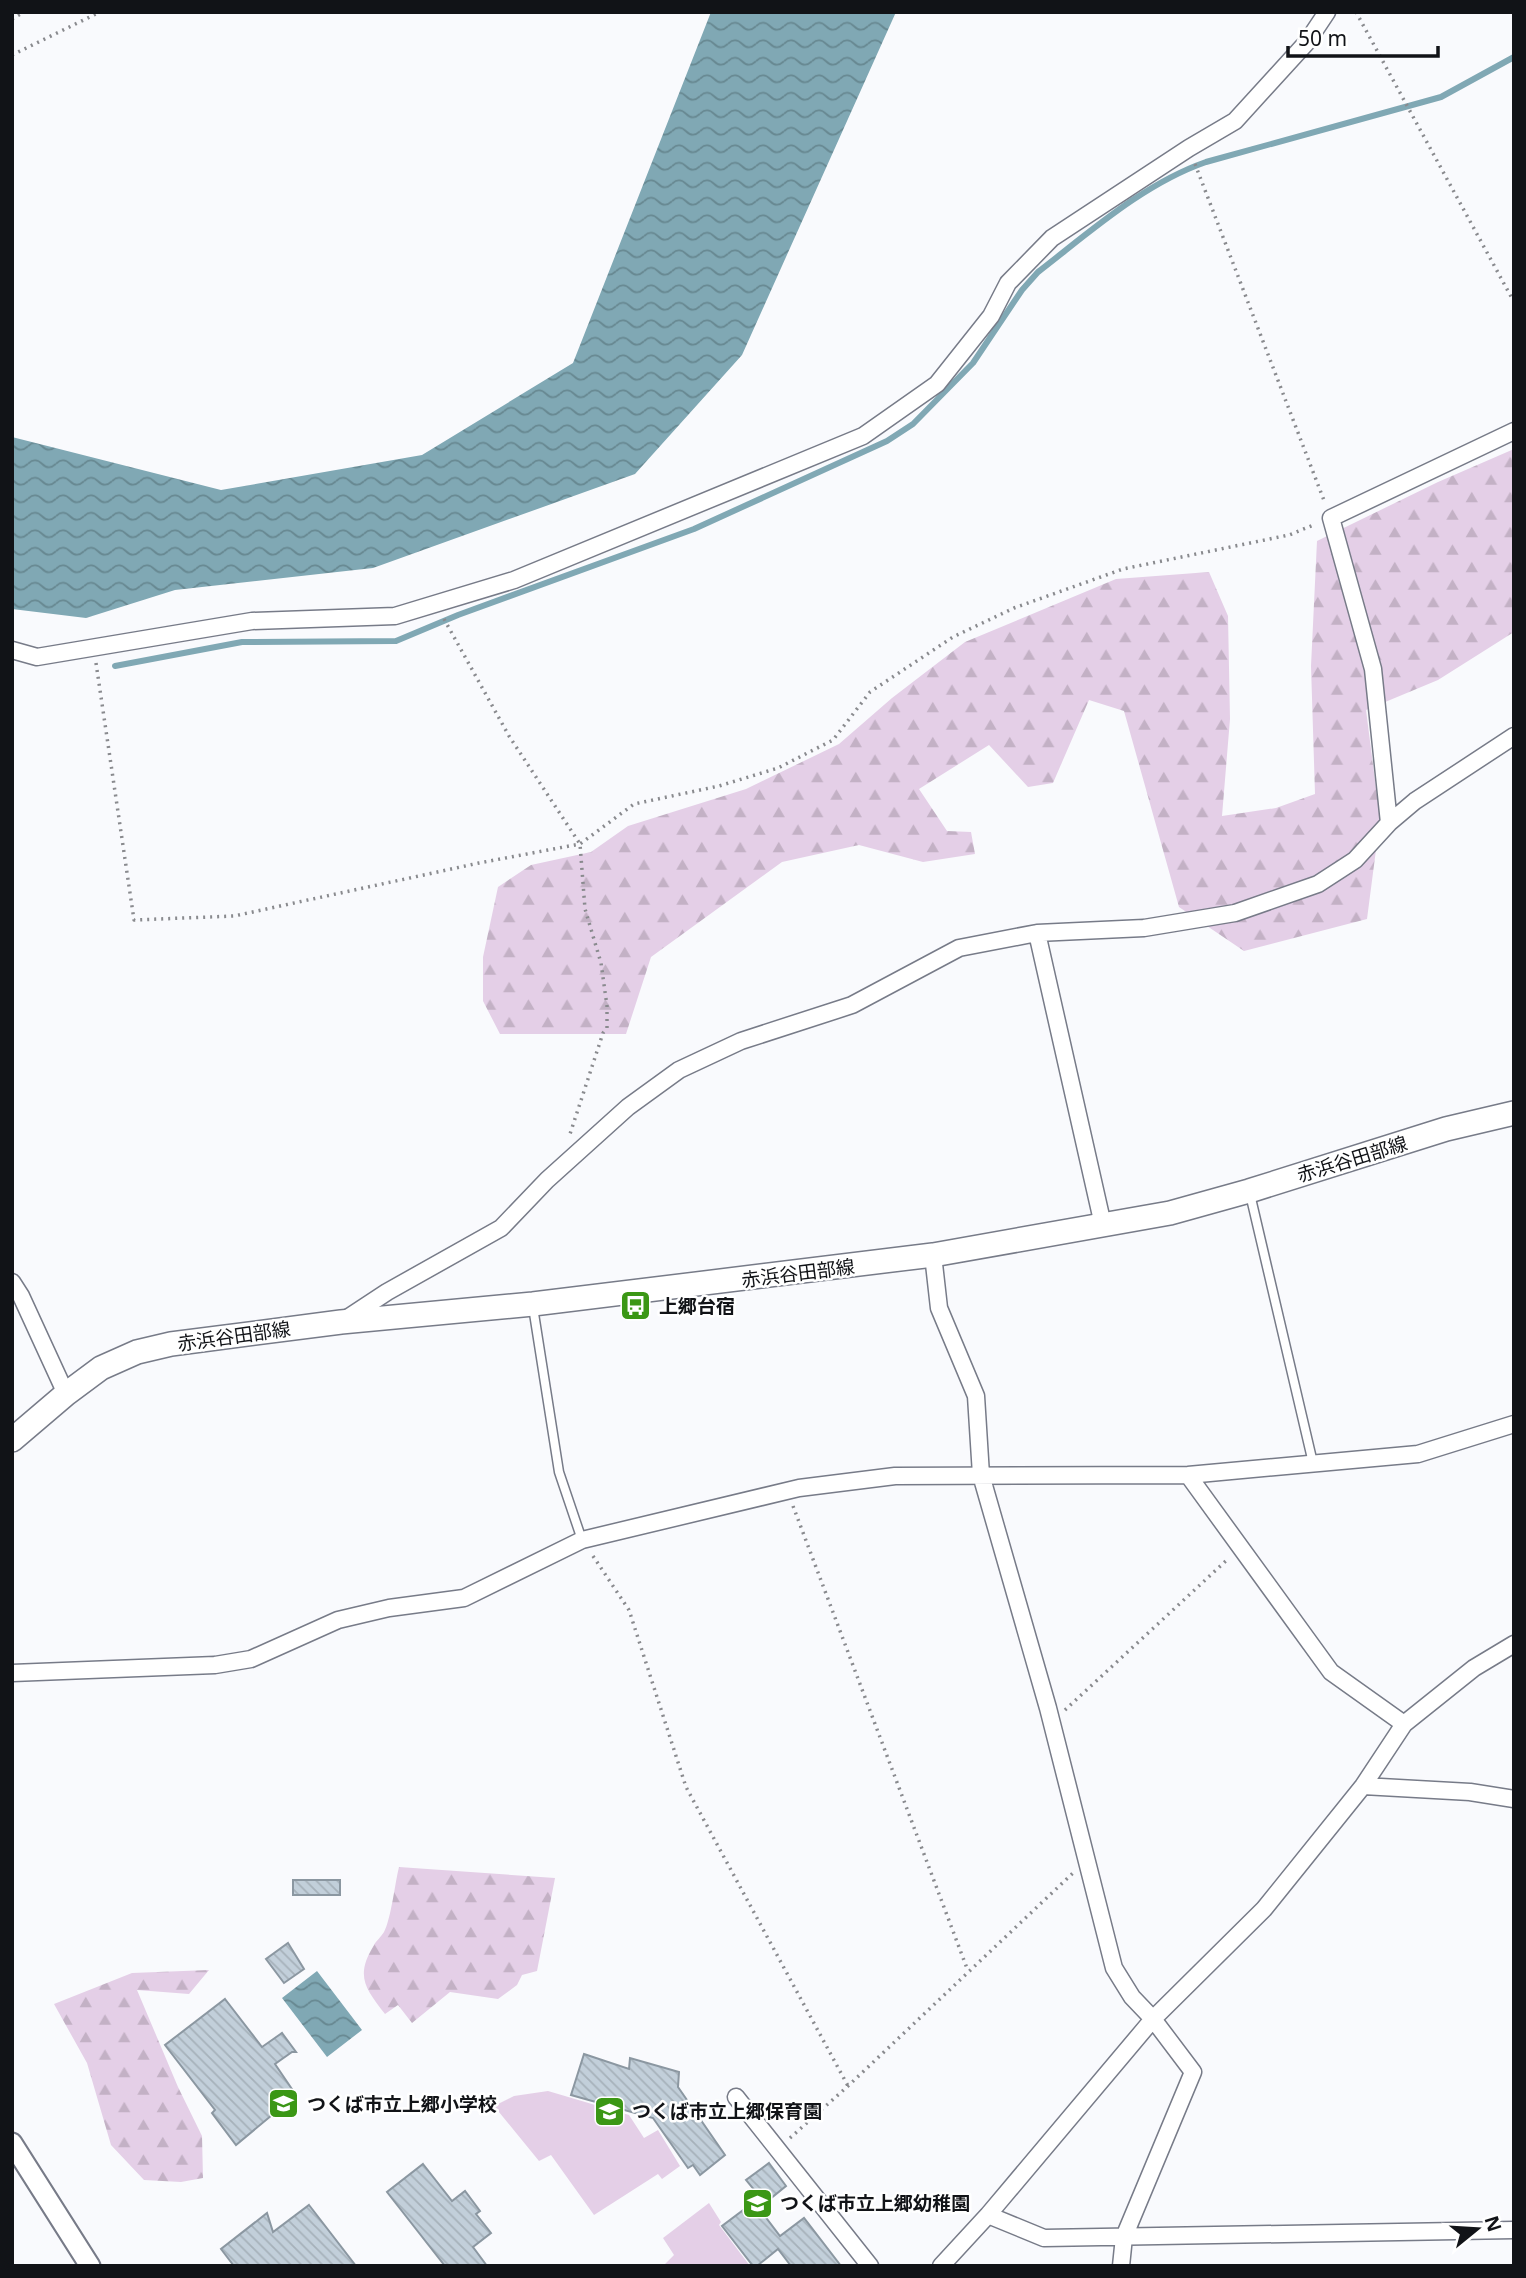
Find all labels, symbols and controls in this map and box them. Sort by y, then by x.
scale bar [1288,14,1438,58]
text: 50 m [1298,24,1347,52]
street label: 赤浜谷田部線 [1294,1130,1410,1188]
street label: 赤浜谷田部線 [740,1253,856,1293]
bus stop icon: 上郷台宿 [619,1289,653,1323]
place label: 上郷台宿 [659,1293,735,1319]
street label: 赤浜谷田部線 [176,1315,292,1357]
school or university icon: つくば市立上郷小学校 [267,2087,301,2121]
place label: つくば市立上郷小学校 [307,2091,497,2117]
school or university icon: つくば市立上郷保育園 [592,2094,626,2128]
place label: つくば市立上郷保育園 [632,2098,822,2124]
school or university icon: つくば市立上郷幼稚園 [740,2186,774,2220]
place label: つくば市立上郷幼稚園 [780,2190,970,2216]
north arrow [1442,2194,1512,2264]
text: N [1478,2212,1508,2235]

